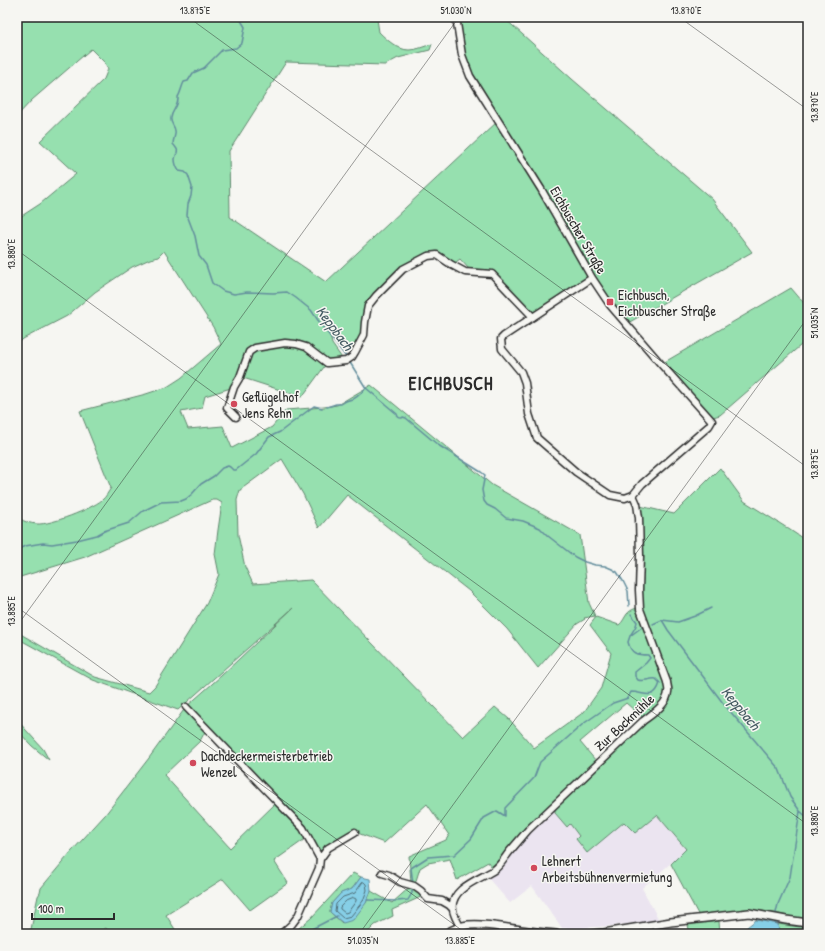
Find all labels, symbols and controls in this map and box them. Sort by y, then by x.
text: 13.875°E [180,4,211,17]
text: 51.030°N [440,4,472,17]
text: 13.870°E [671,4,702,17]
text: 13.870°E [808,91,821,122]
street label: Eichbuscher Straße [545,183,612,278]
text: 13.880°E [5,238,18,269]
place label: Eichbusch, Eichbuscher Straße [618,285,716,321]
marker: Eichbusch, Eichbuscher Straße [605,297,615,307]
water label: Keppbach [311,301,360,356]
text: 51.035°N [808,308,821,338]
district label: EICHBUSCH [408,371,494,396]
place label: Geflügelhof Jens Rehn [242,387,299,422]
marker: Geflügelhof Jens Rehn [229,399,239,409]
text: 13.875°E [808,448,821,479]
text: 13.885°E [5,595,18,626]
water label: Keppbach [717,682,766,736]
street label: Zur Bockmühle [590,689,658,755]
place label: Dachdeckermeisterbetrieb Wenzel [201,746,333,781]
marker: Dachdeckermeisterbetrieb Wenzel [188,758,198,768]
text: 13.880°E [808,805,821,836]
place label: Lehnert Arbeitsbühnenvermietung [542,851,672,887]
marker: Lehnert Arbeitsbühnenvermietung [529,863,539,873]
scale bar [32,895,114,921]
text: 100 m [38,900,64,917]
text: 51.035°N [348,934,378,947]
text: 13.885°E [445,934,476,947]

